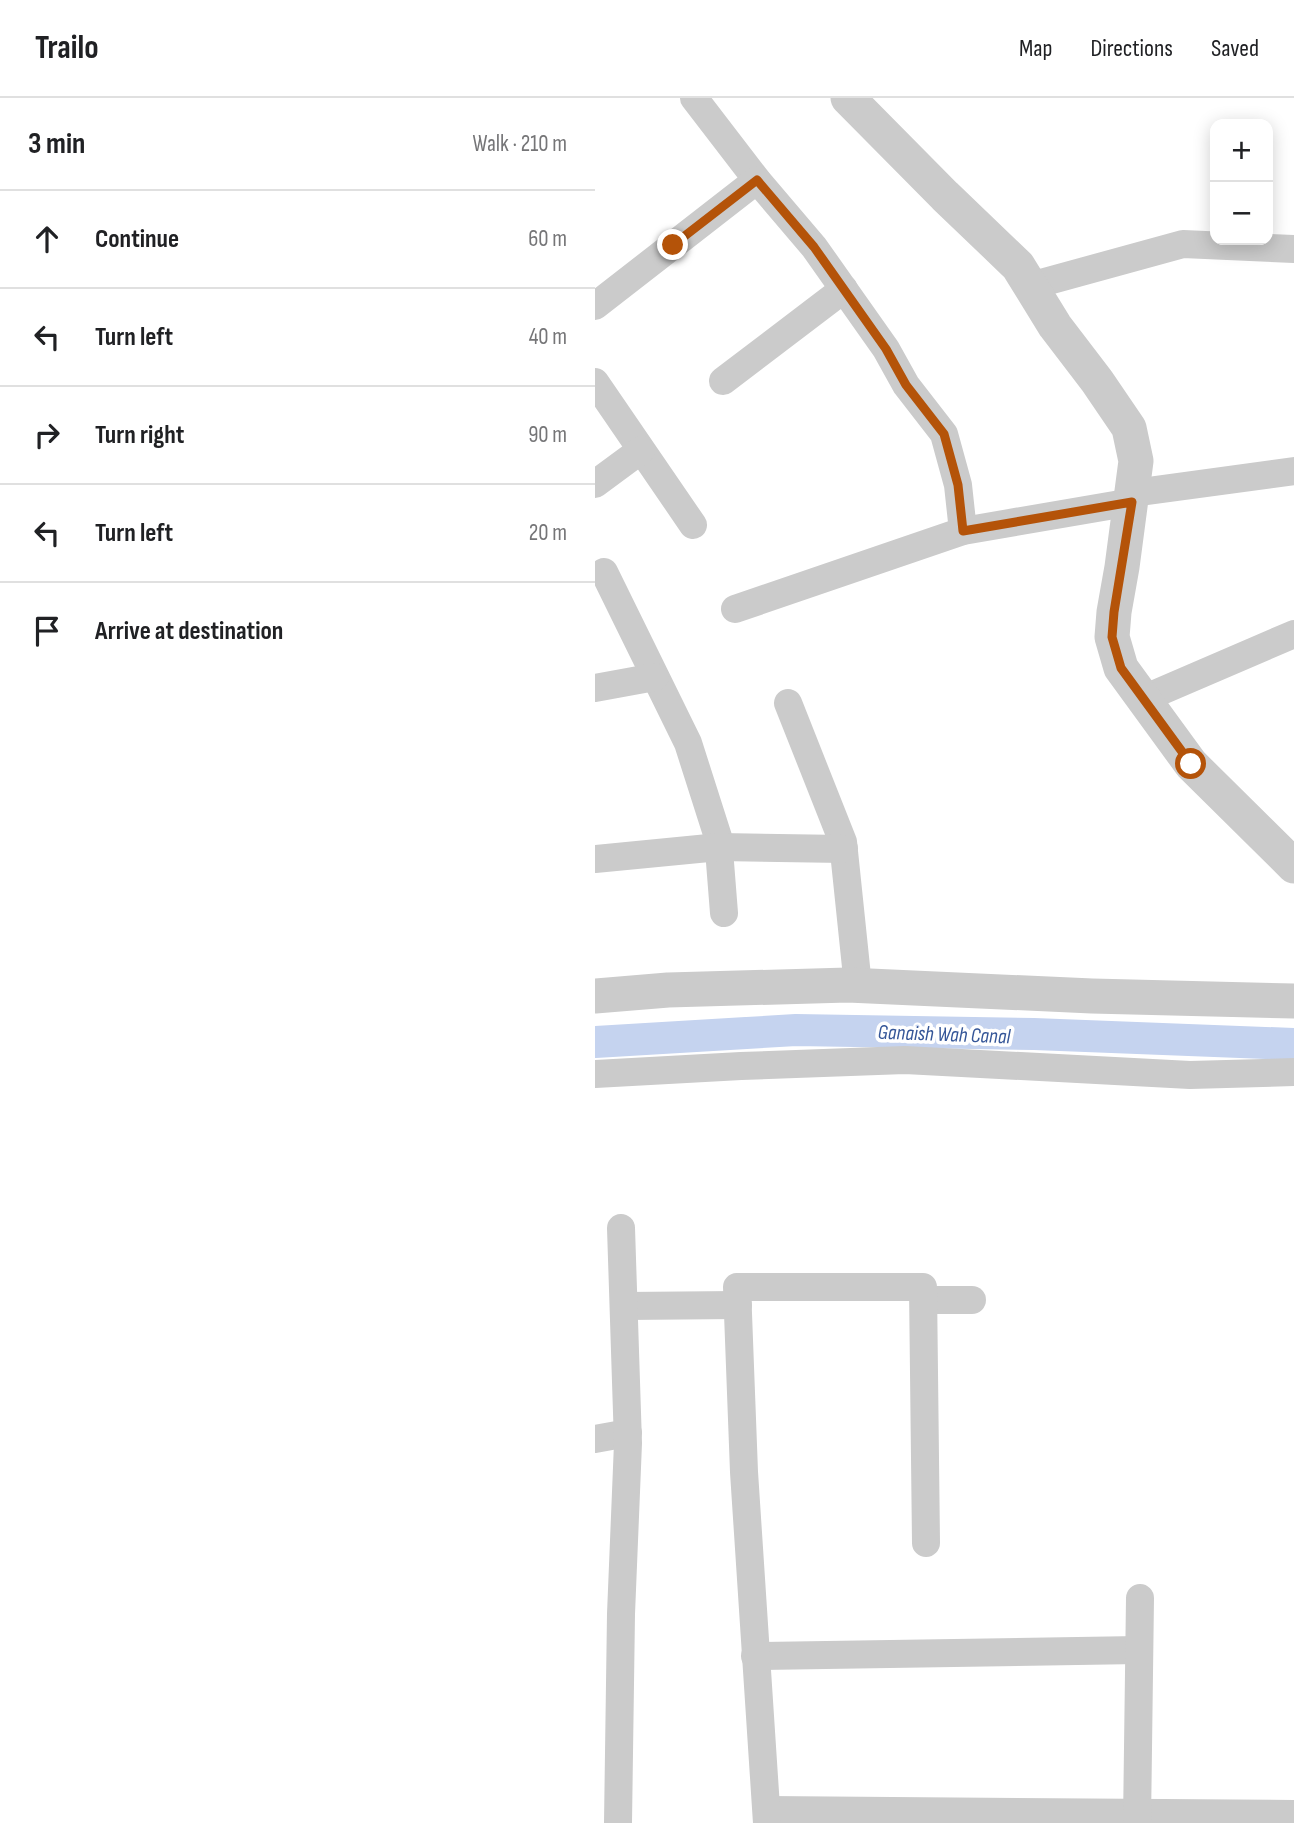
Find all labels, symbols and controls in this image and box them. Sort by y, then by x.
text: Trailo [35,28,99,68]
text: Map [1019,34,1052,63]
text: Directions [1090,34,1173,63]
text: Saved [1211,34,1259,63]
map controls [1210,119,1273,245]
button: + [1210,119,1273,182]
text: 3 min [28,126,85,162]
text: Walk · 210 m [473,130,567,158]
button: − [1210,182,1273,245]
icon: ahead [28,220,66,258]
text: Continue [95,224,179,255]
text: 60 m [528,225,567,253]
route end [657,229,688,260]
icon: left [28,318,66,356]
text: Turn left [95,322,173,353]
text: 40 m [529,323,567,351]
icon: right [28,416,66,454]
text: Turn right [95,420,184,451]
text: 90 m [528,421,567,449]
icon: left [28,514,66,552]
text: Turn left [95,518,173,549]
text: 20 m [529,519,567,547]
icon: arrive [28,612,66,650]
text: Arrive at destination [95,616,283,647]
route start [1175,748,1206,779]
water label: Ganaish Wah Canal [877,1020,1012,1049]

